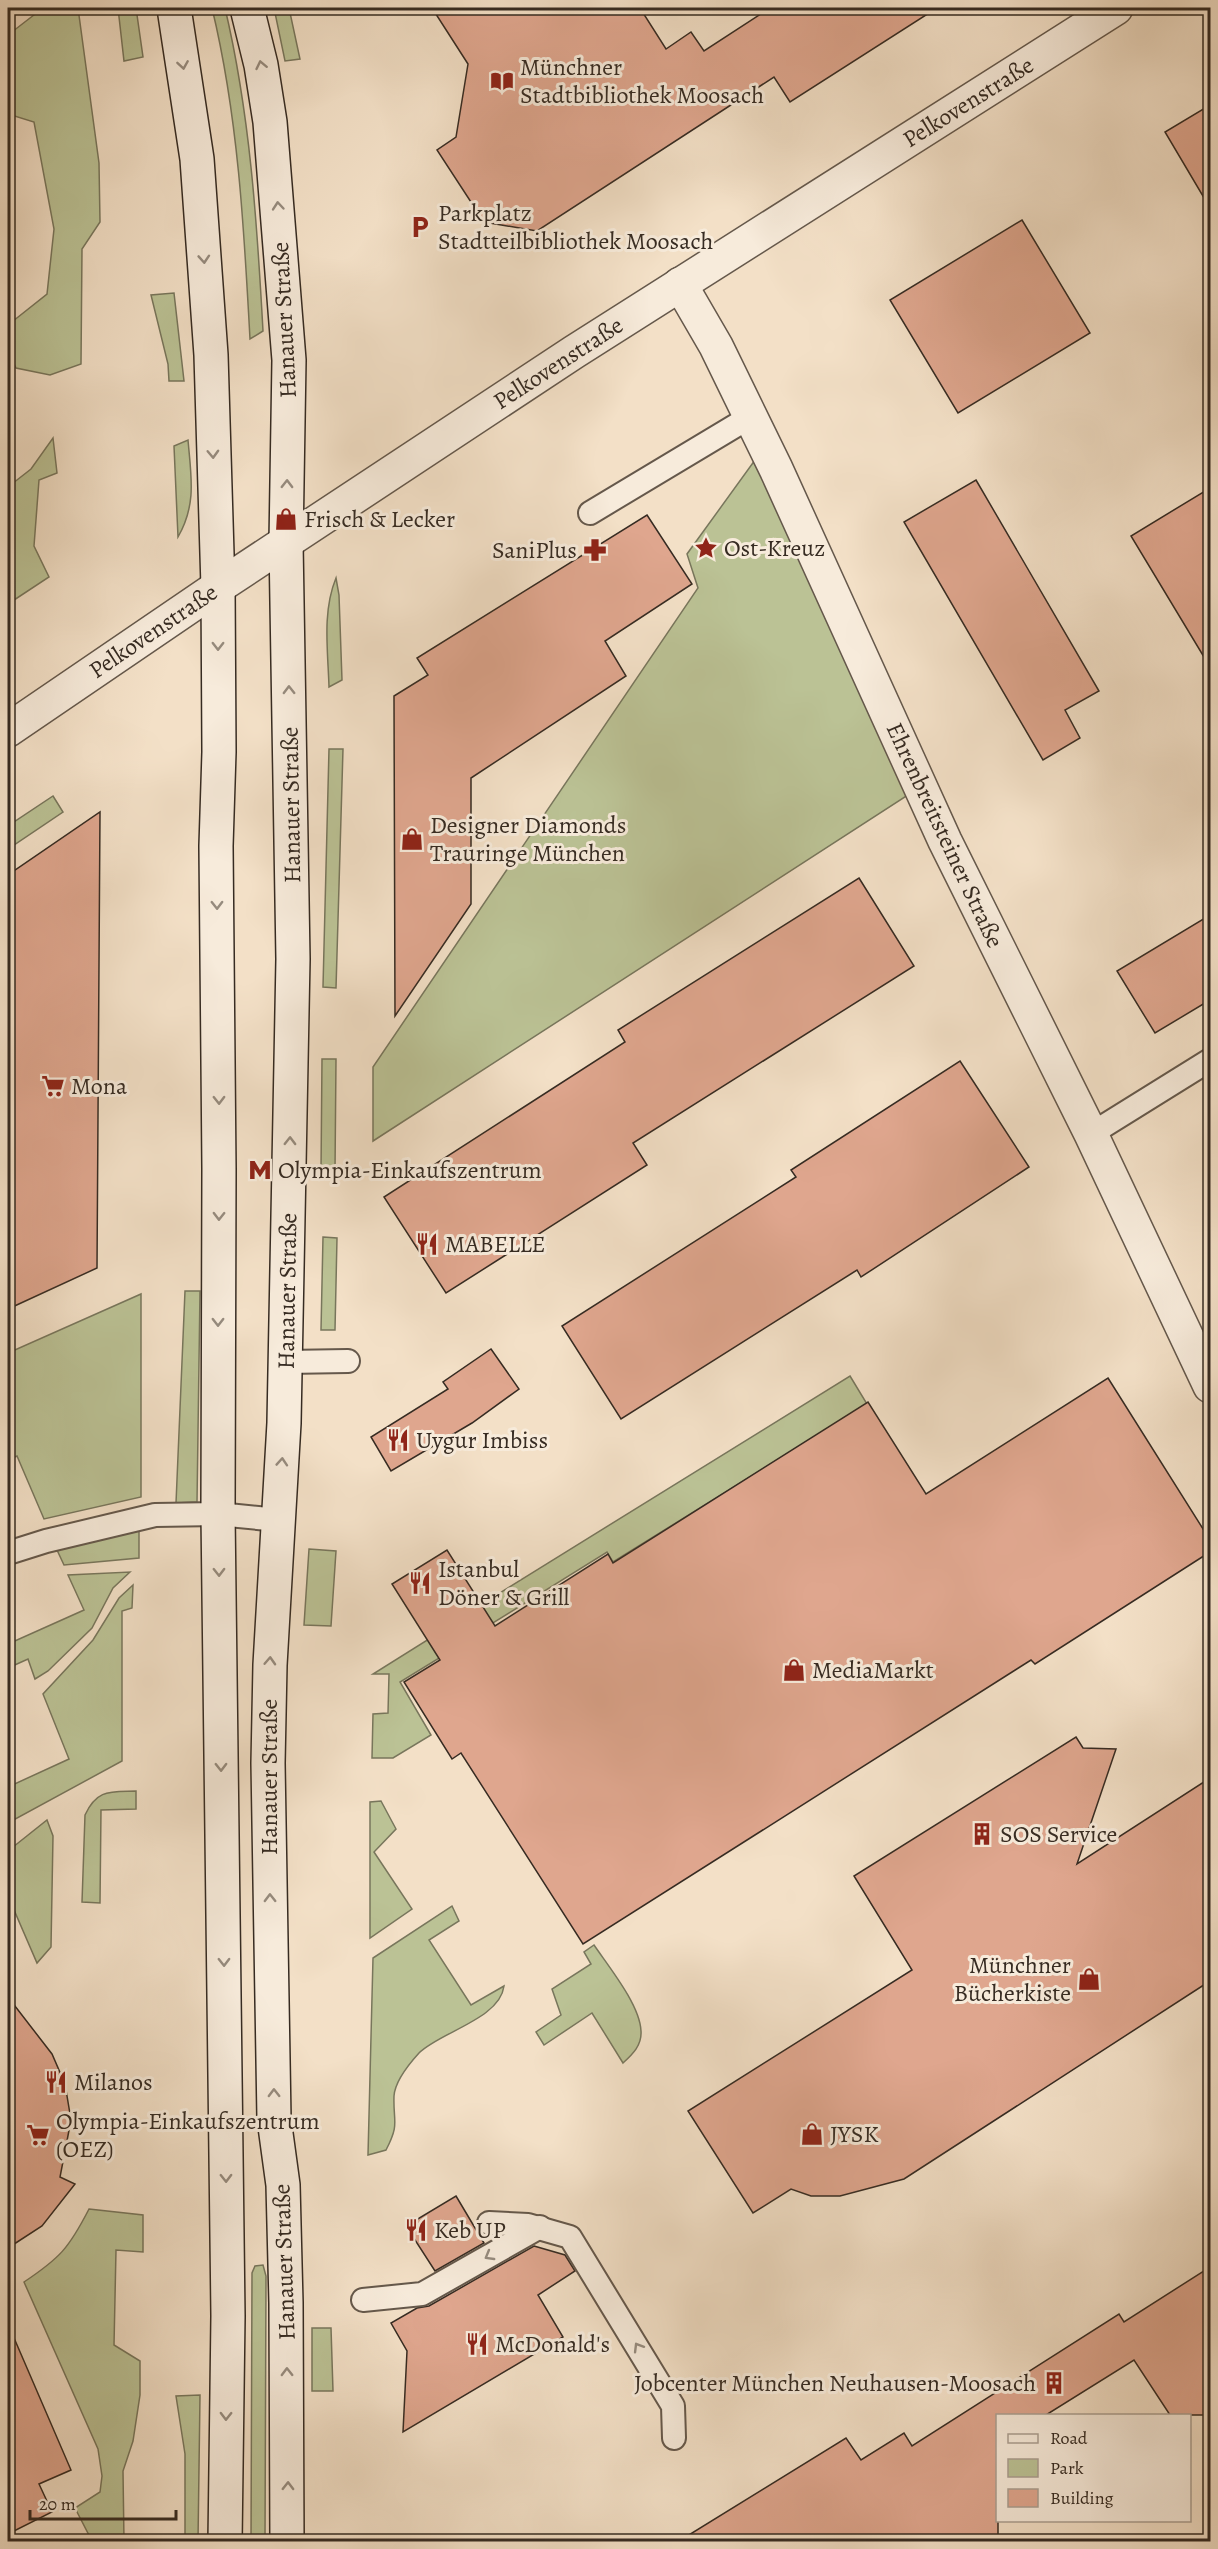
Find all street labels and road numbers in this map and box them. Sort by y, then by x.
street label: Pelkovenstraße [897,49,1039,155]
street label: Hanauer Straße [264,241,304,399]
street label: Pelkovenstraße [487,309,629,417]
street label: Pelkovenstraße [82,576,224,686]
street label: Ehrenbreitsteiner Straße [879,717,1011,953]
street label: Hanauer Straße [274,726,308,884]
street label: Hanauer Straße [270,1212,304,1370]
street label: Hanauer Straße [253,1699,285,1855]
street label: Hanauer Straße [265,2183,303,2341]

